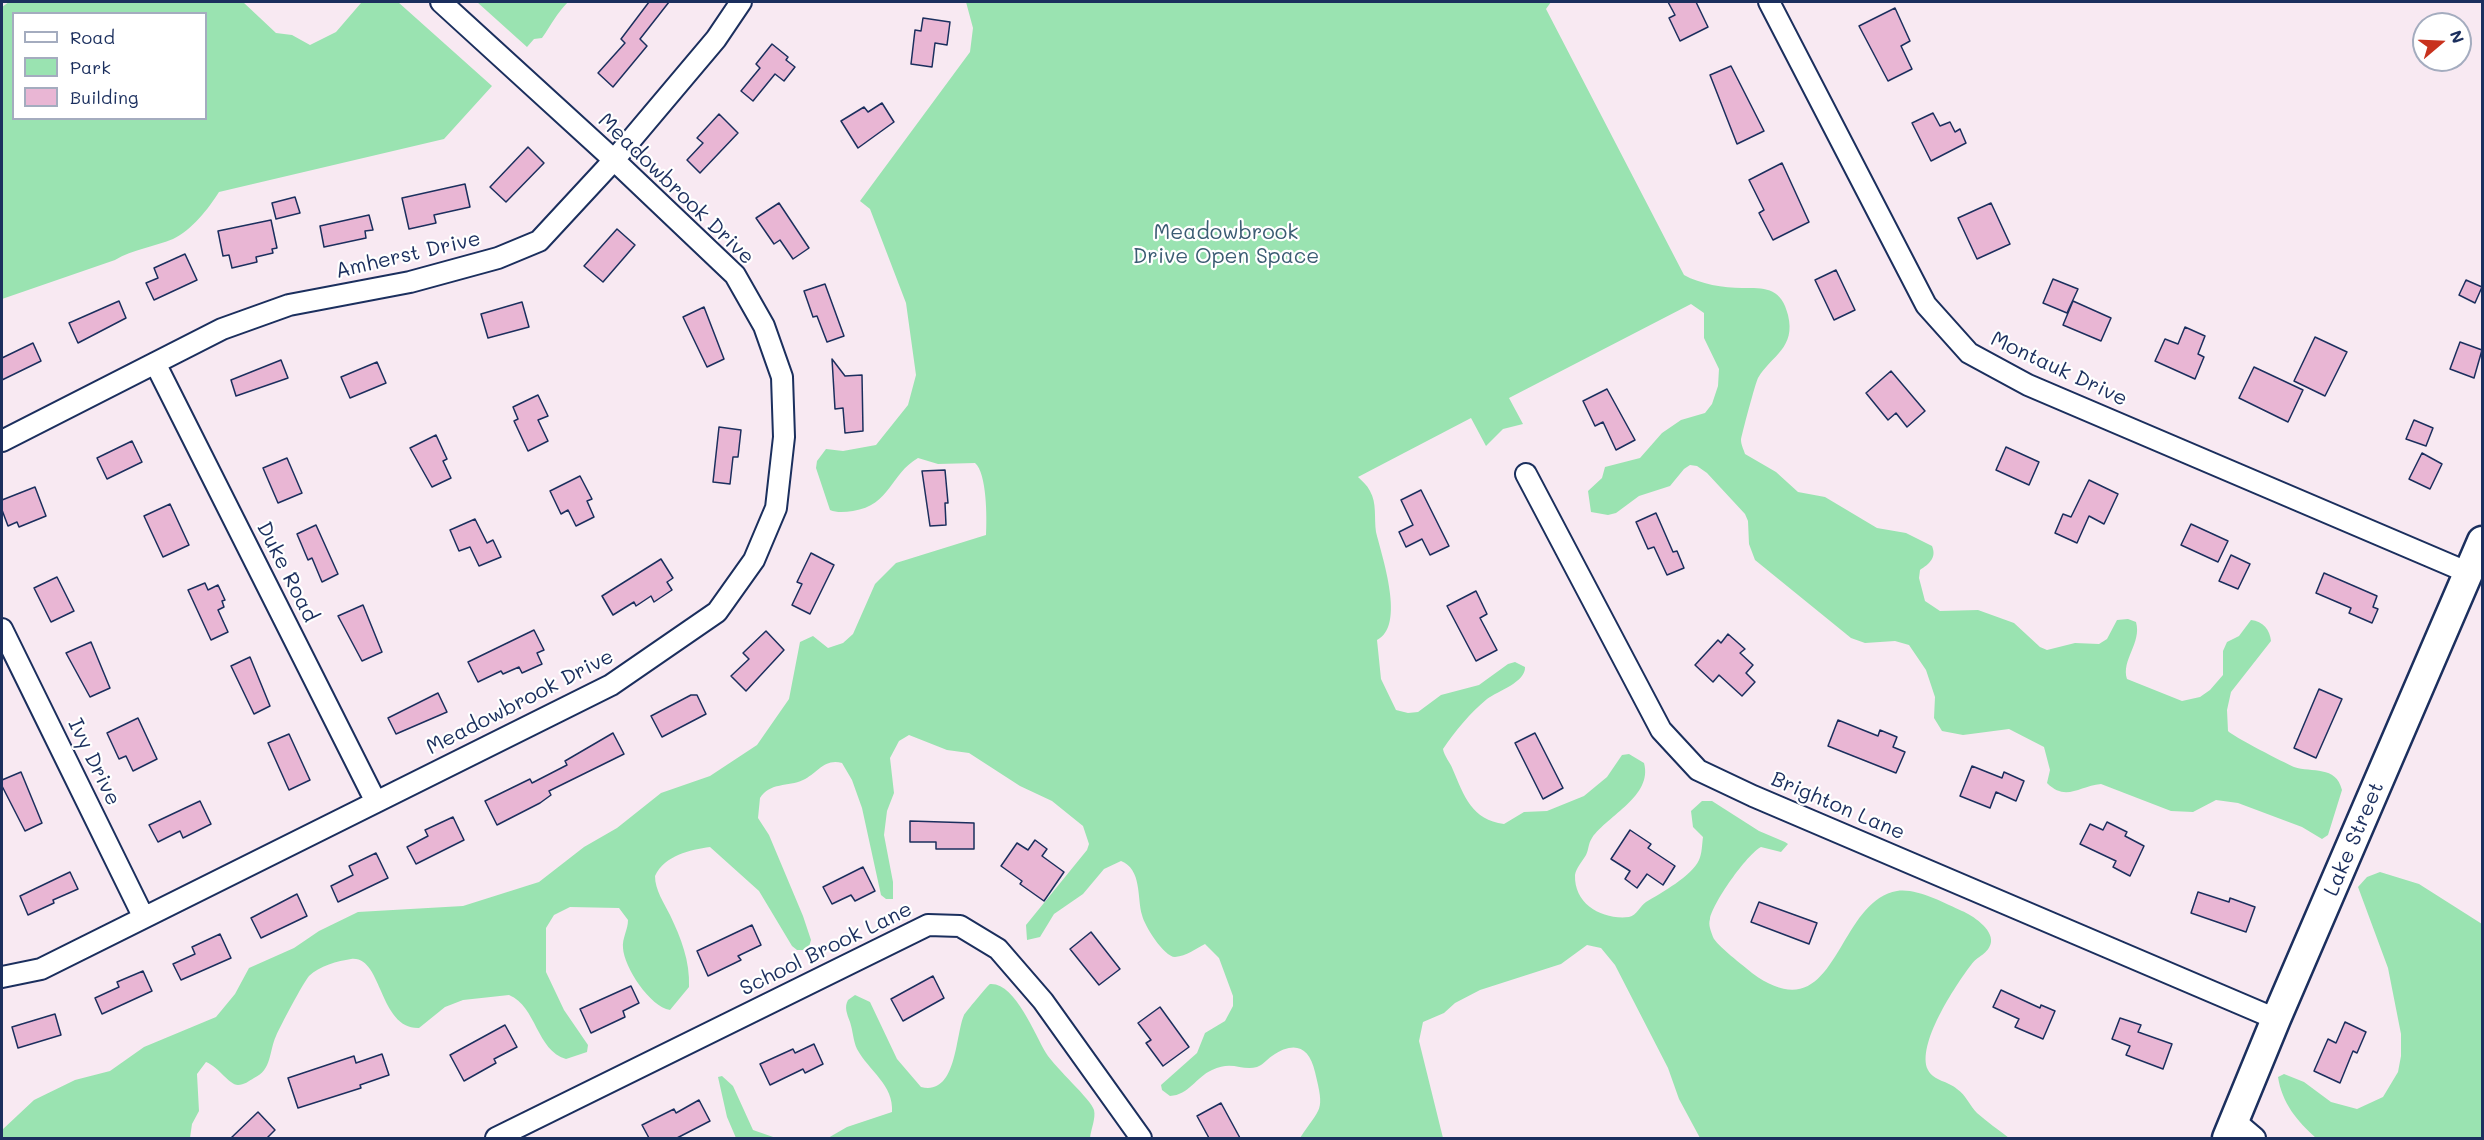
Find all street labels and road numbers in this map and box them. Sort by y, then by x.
street label: Meadowbrook Drive [593,108,759,270]
street label: Amherst Drive [333,226,483,284]
street label: Montauk Drive [1987,326,2131,412]
street label: Duke Road [251,518,323,626]
street label: Meadowbrook Drive [422,644,618,760]
street label: Ivy Drive [62,714,126,810]
street label: Brighton Lane [1767,766,1909,846]
street label: Lake Street [2319,778,2389,900]
street label: School Brook Lane [736,896,916,1002]

